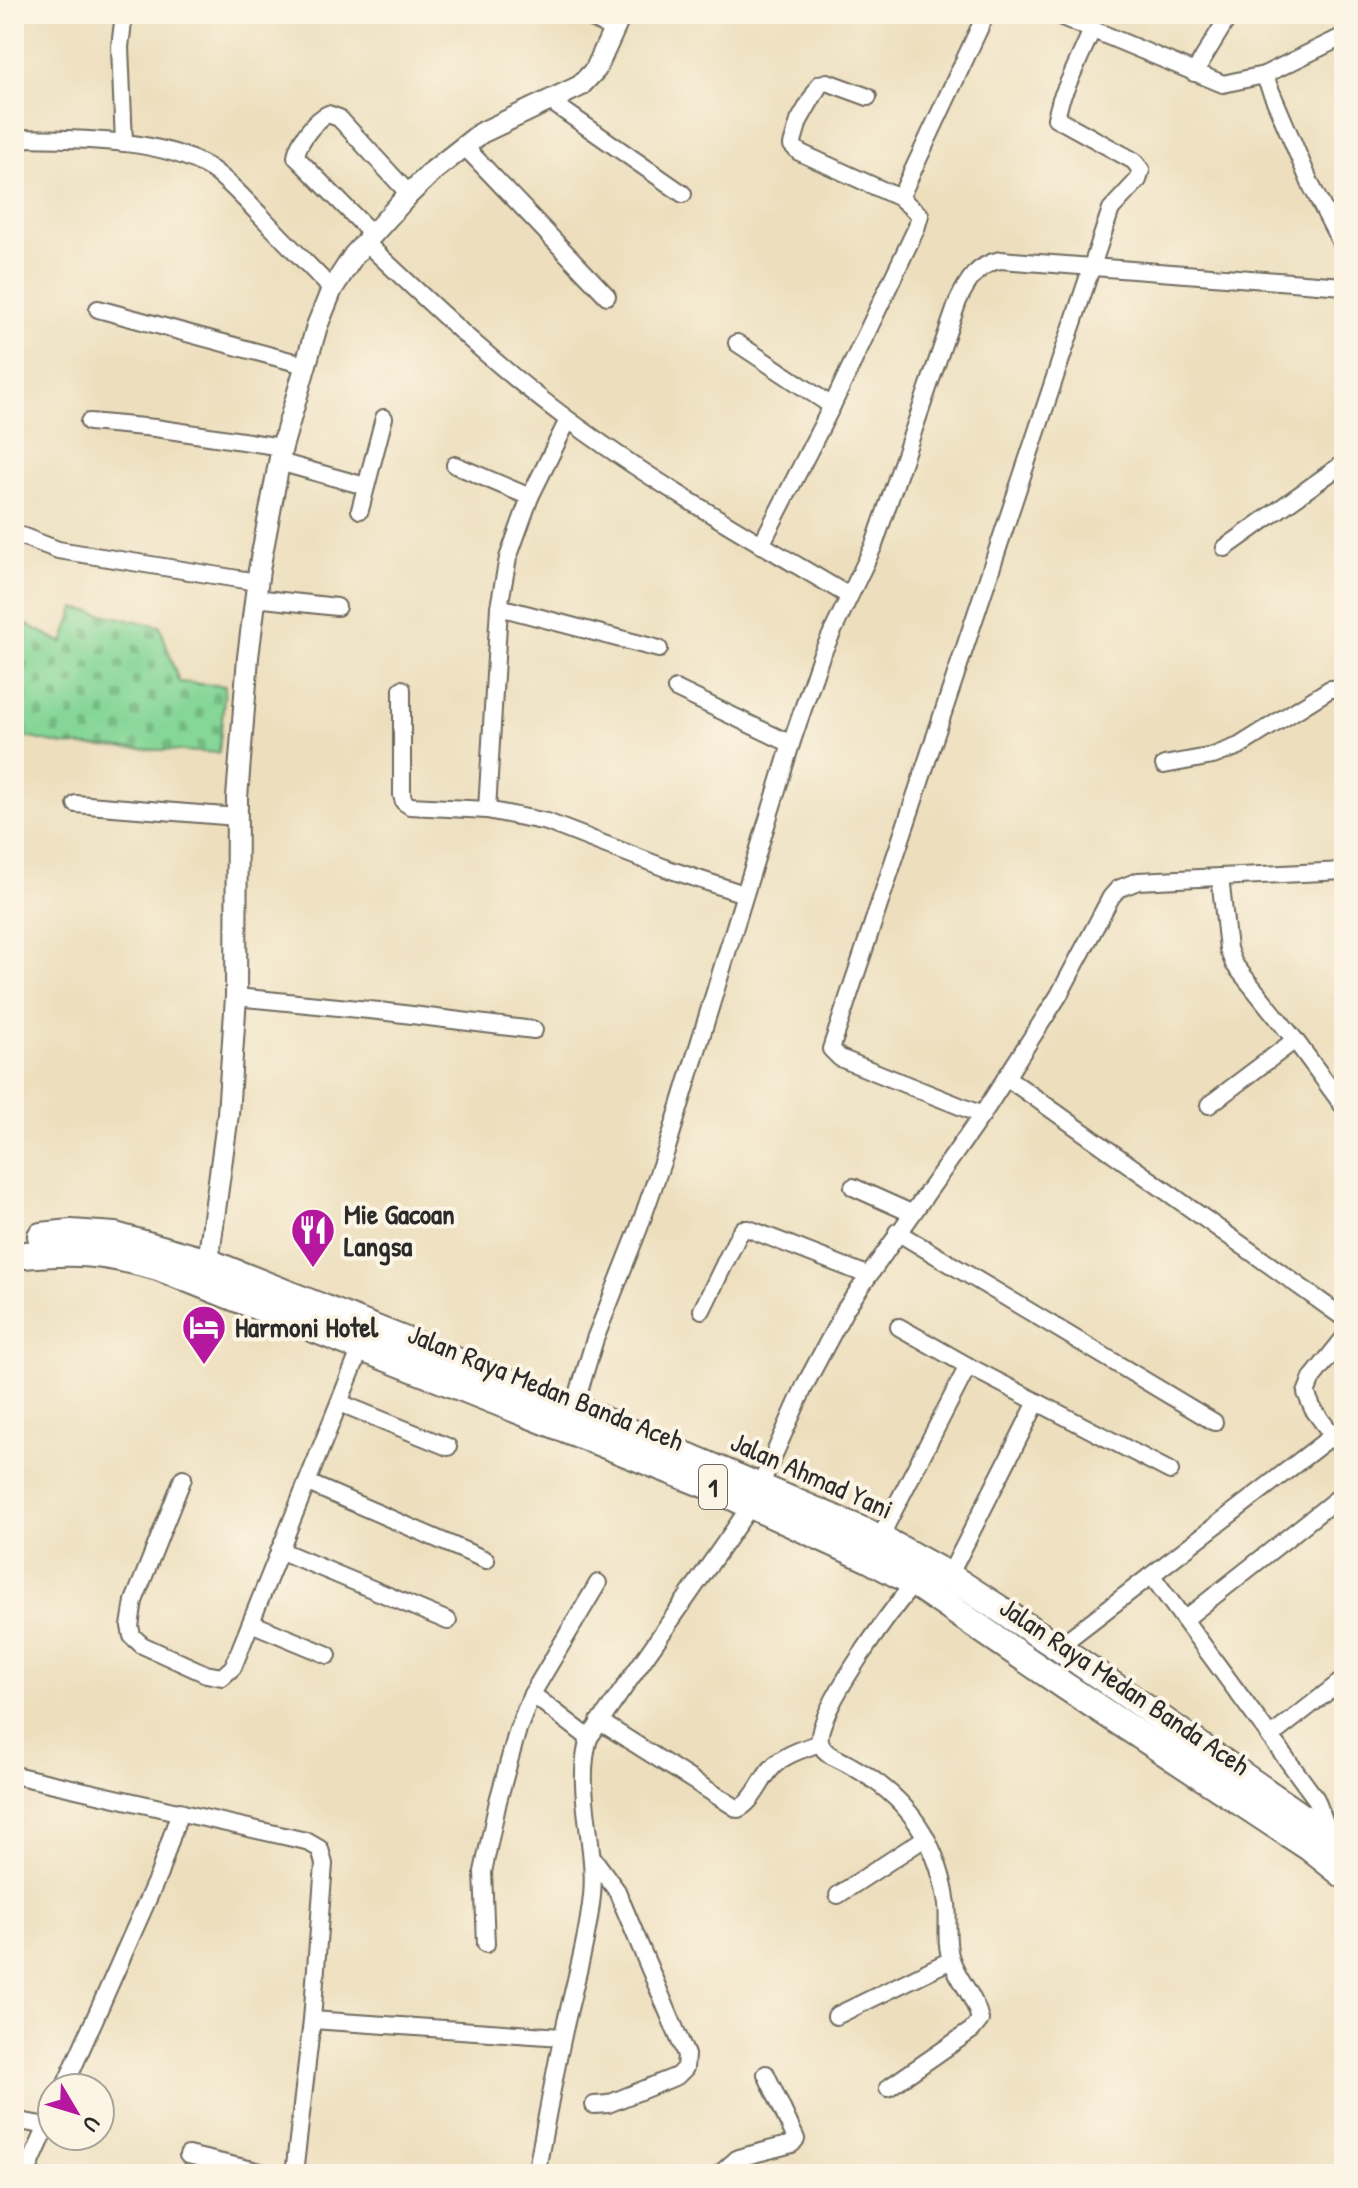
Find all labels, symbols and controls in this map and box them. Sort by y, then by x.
place label: Mie Gacoan Langsa [344,1195,455,1266]
restaurant icon: Mie Gacoan Langsa [289,1206,337,1269]
hotel icon: Harmoni Hotel [180,1303,228,1366]
place label: Harmoni Hotel [235,1308,379,1346]
street label: Jalan Raya Medan Banda Aceh [402,1314,690,1460]
street label: Jalan Ahmad Yani [725,1422,899,1528]
road number: 1 [699,1465,727,1509]
street label: Jalan Raya Medan Banda Aceh [992,1588,1258,1784]
north arrow [36,2072,116,2152]
text: U [76,2110,107,2138]

